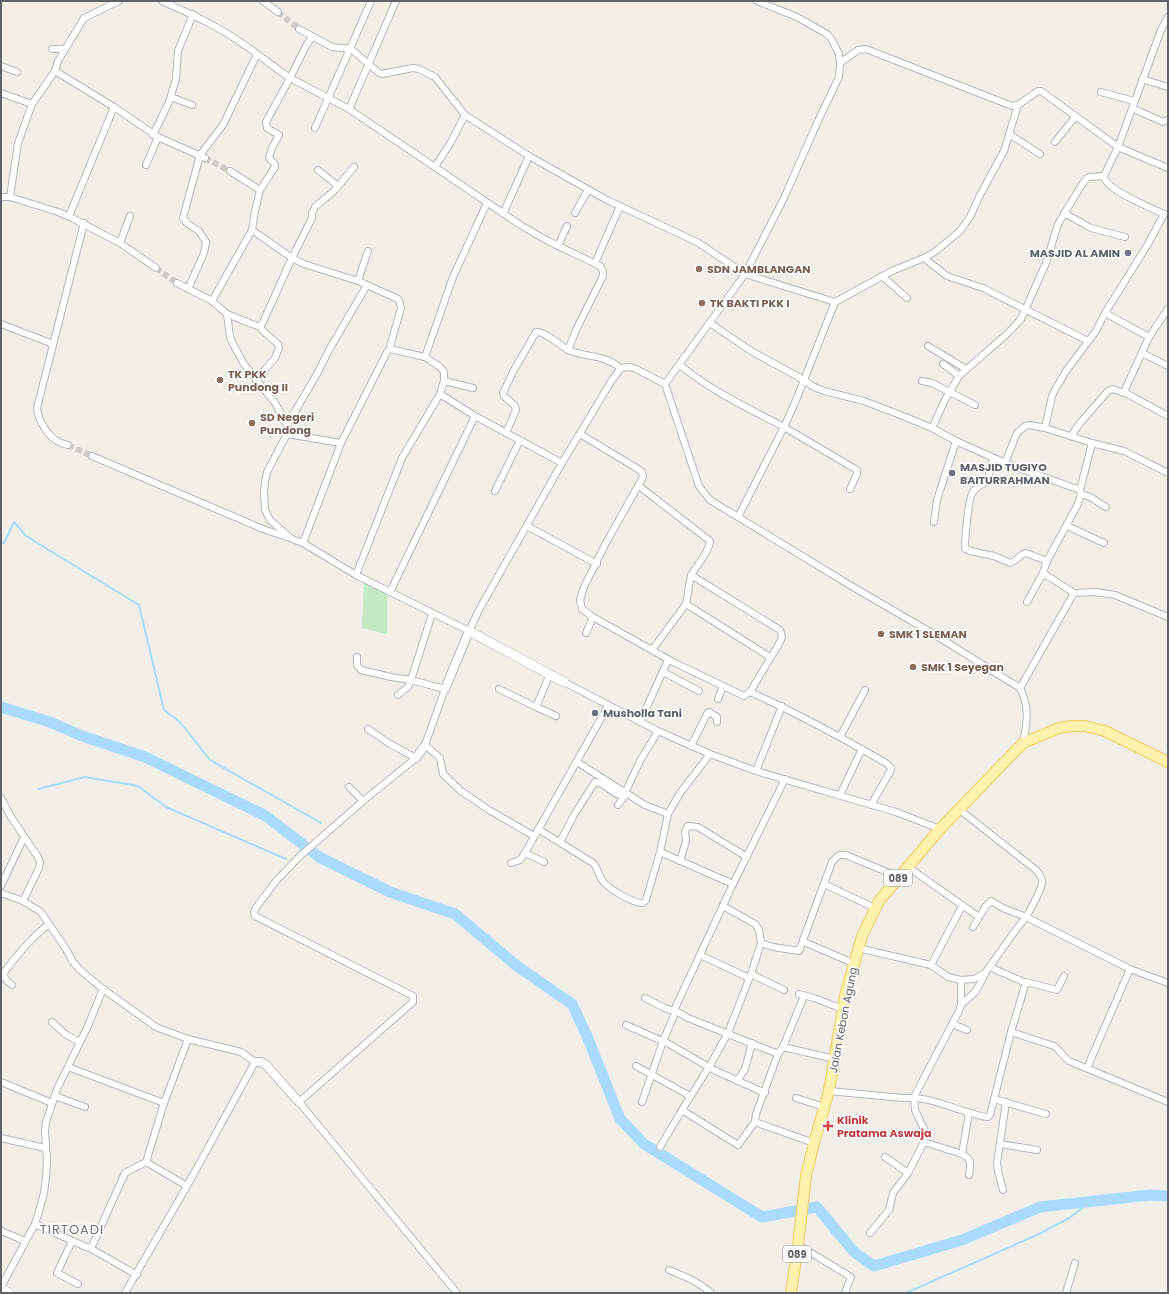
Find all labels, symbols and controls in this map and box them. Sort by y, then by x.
place label: MASJID AL AMIN [1030,245,1120,261]
marker: MASJID AL AMIN [1123,248,1133,258]
place label: SDN JAMBLANGAN [707,261,811,277]
marker: SDN JAMBLANGAN [694,264,704,274]
place label: TK BAKTI PKK I [710,295,789,311]
marker: TK BAKTI PKK I [697,298,707,308]
place label: TK PKK Pundong II [228,366,288,395]
marker: TK PKK Pundong II [215,375,225,385]
place label: SD Negeri Pundong [260,409,314,438]
marker: SD Negeri Pundong [247,418,257,428]
place label: MASJID TUGIYO BAITURRAHMAN [960,459,1050,488]
marker: MASJID TUGIYO BAITURRAHMAN [947,468,957,478]
place label: SMK 1 SLEMAN [889,626,967,642]
marker: SMK 1 SLEMAN [876,629,886,639]
place label: SMK 1 Seyegan [921,659,1004,675]
marker: SMK 1 Seyegan [908,662,918,672]
place label: Musholla Tani [603,705,682,721]
marker: Musholla Tani [590,708,600,718]
road number: 089 [884,870,912,886]
street label: Jalan Kebon Agung [825,966,861,1074]
place label: Klinik Pratama Aswaja [837,1112,931,1141]
marker: Klinik Pratama Aswaja [822,1120,834,1132]
district label: TIRTOADI [40,1220,104,1239]
road number: 089 [783,1246,811,1262]

